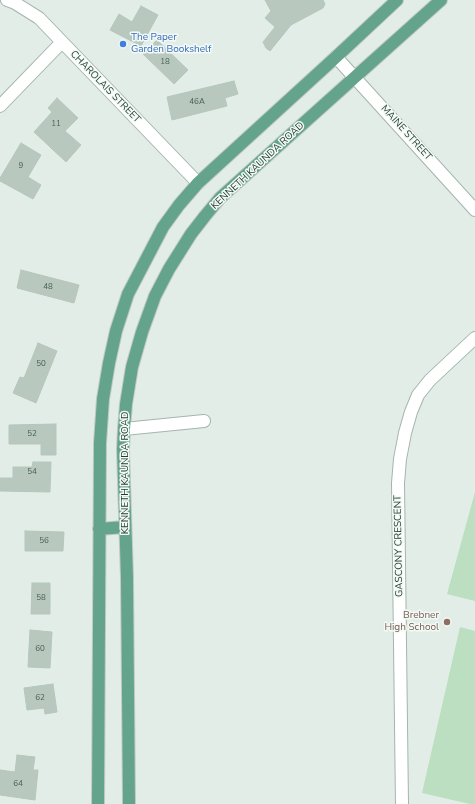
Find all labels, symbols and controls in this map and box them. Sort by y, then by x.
place label: The Paper Garden Bookshelf [131,32,211,56]
marker: The Paper Garden Bookshelf [118,39,128,49]
street label: CHAROLAIS STREET [67,48,143,126]
house number: 18 [160,57,170,67]
house number: 46A [189,97,205,107]
street label: MAINE STREET [378,103,434,163]
house number: 11 [51,119,61,129]
street label: KENNETH KAUNDA ROAD [209,120,307,212]
house number: 9 [19,161,23,171]
house number: 48 [43,282,53,292]
house number: 50 [36,359,46,369]
street label: KENNETH KAUNDA ROAD [120,412,132,534]
house number: 52 [27,429,37,439]
house number: 54 [27,467,37,477]
street label: GASCONY CRESCENT [392,495,406,597]
house number: 56 [39,536,49,546]
house number: 58 [36,593,46,603]
place label: Brebner High School [384,610,439,634]
marker: Brebner High School [442,617,452,627]
house number: 60 [35,644,45,654]
house number: 62 [35,693,45,703]
house number: 64 [13,779,23,789]

